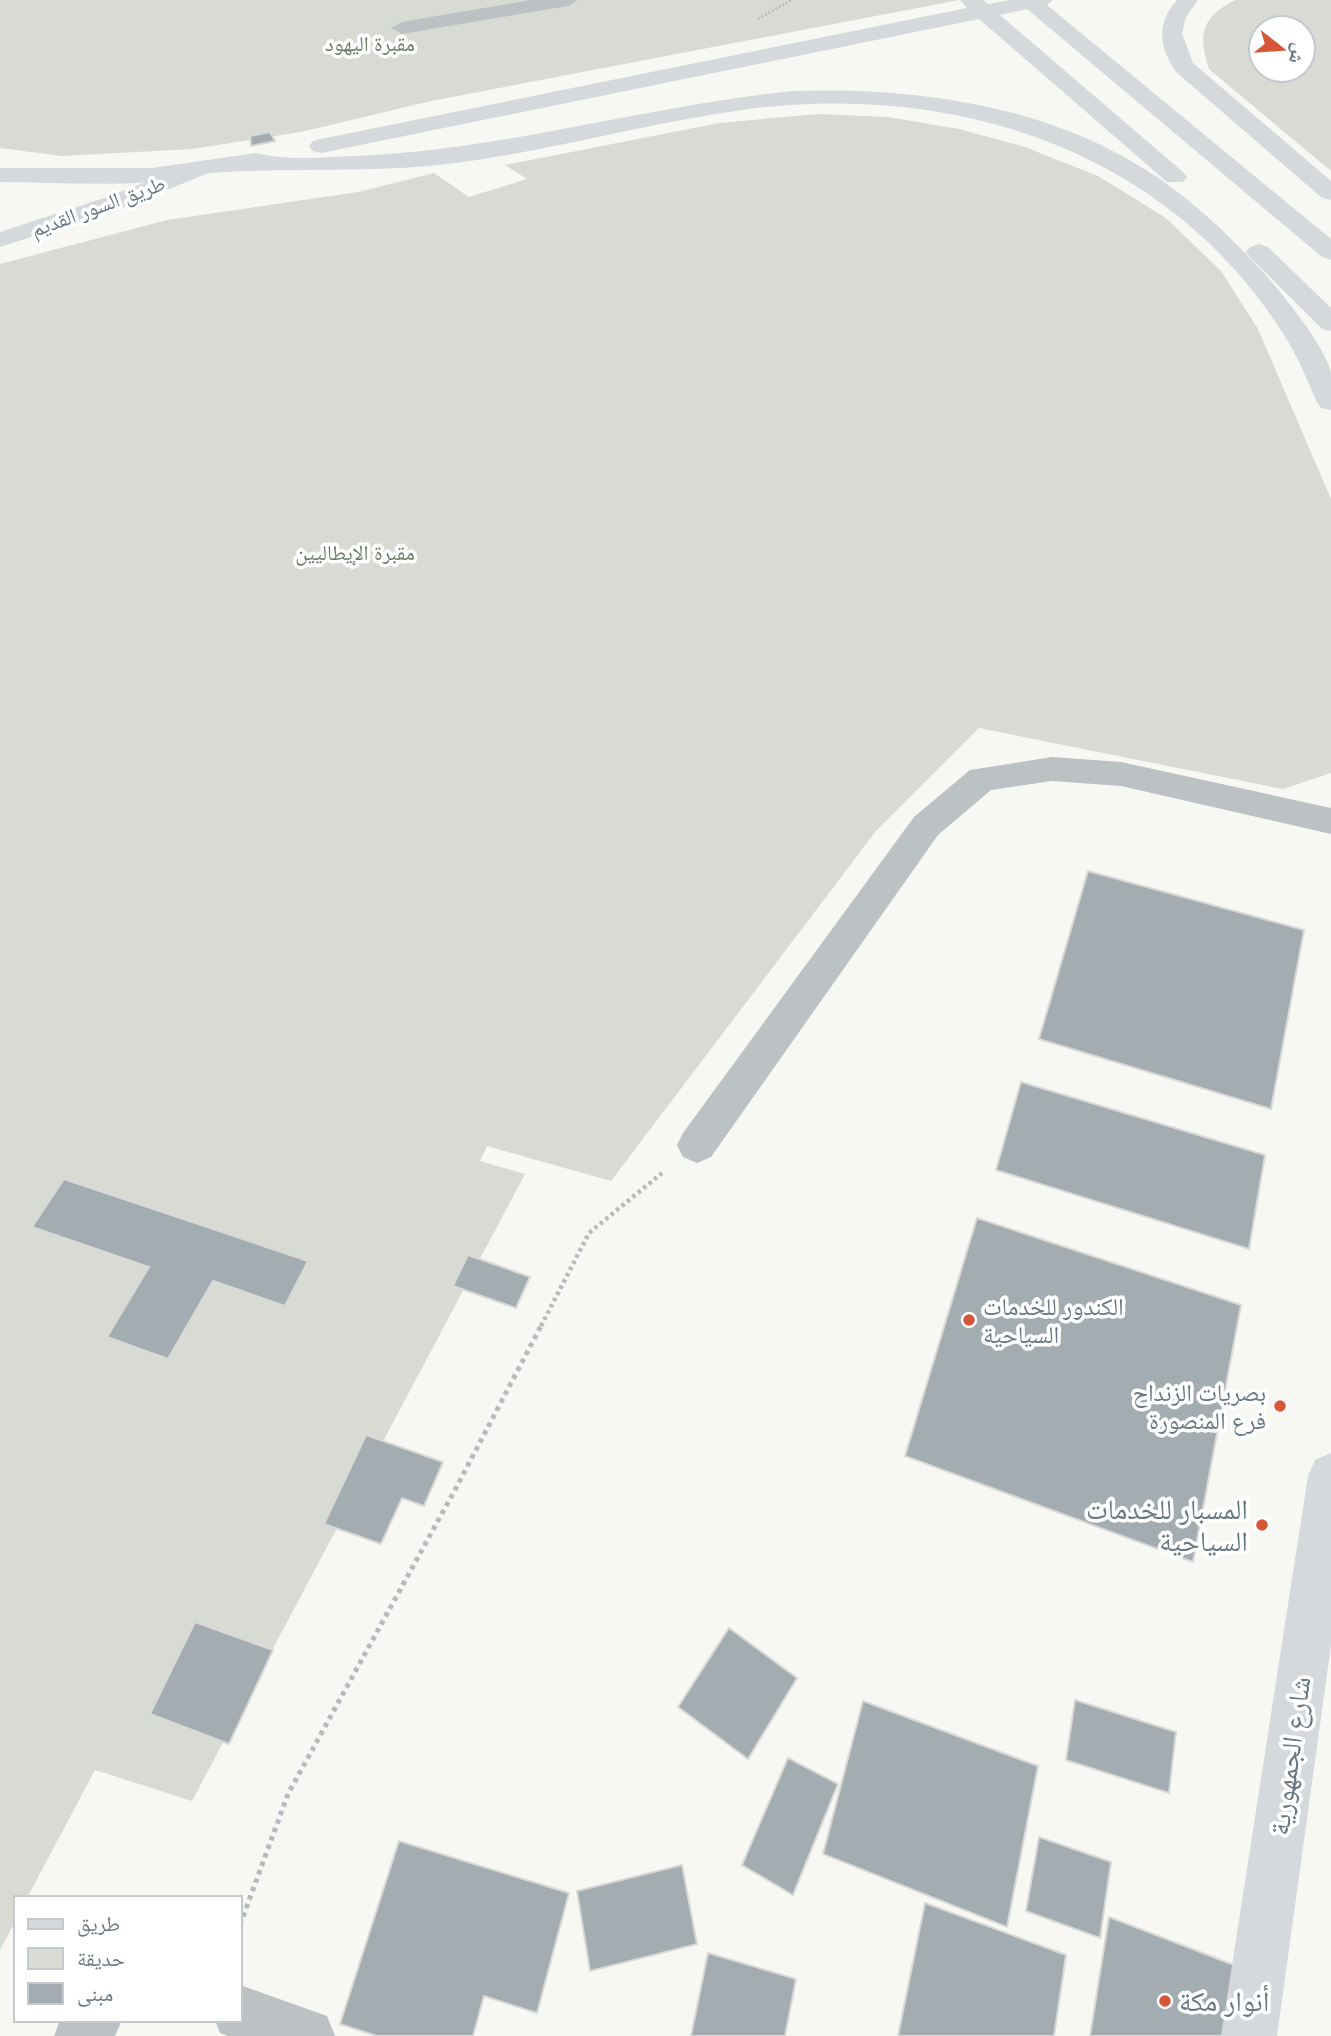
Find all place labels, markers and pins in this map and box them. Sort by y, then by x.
place label: الكندور للخدمات السياحية [983,1292,1124,1349]
marker: الكندور للخدمات السياحية [961,1312,977,1328]
place label: بصريات الزنداح فرع المنصورة [1133,1378,1266,1436]
marker: بصريات الزنداح فرع المنصورة [1272,1398,1288,1414]
place label: المسبار للخدمات السياحية [1086,1493,1248,1558]
marker: المسبار للخدمات السياحية [1254,1517,1270,1533]
place label: أنوار مكة [1179,1984,1269,2018]
marker: أنوار مكة [1157,1993,1173,2009]

